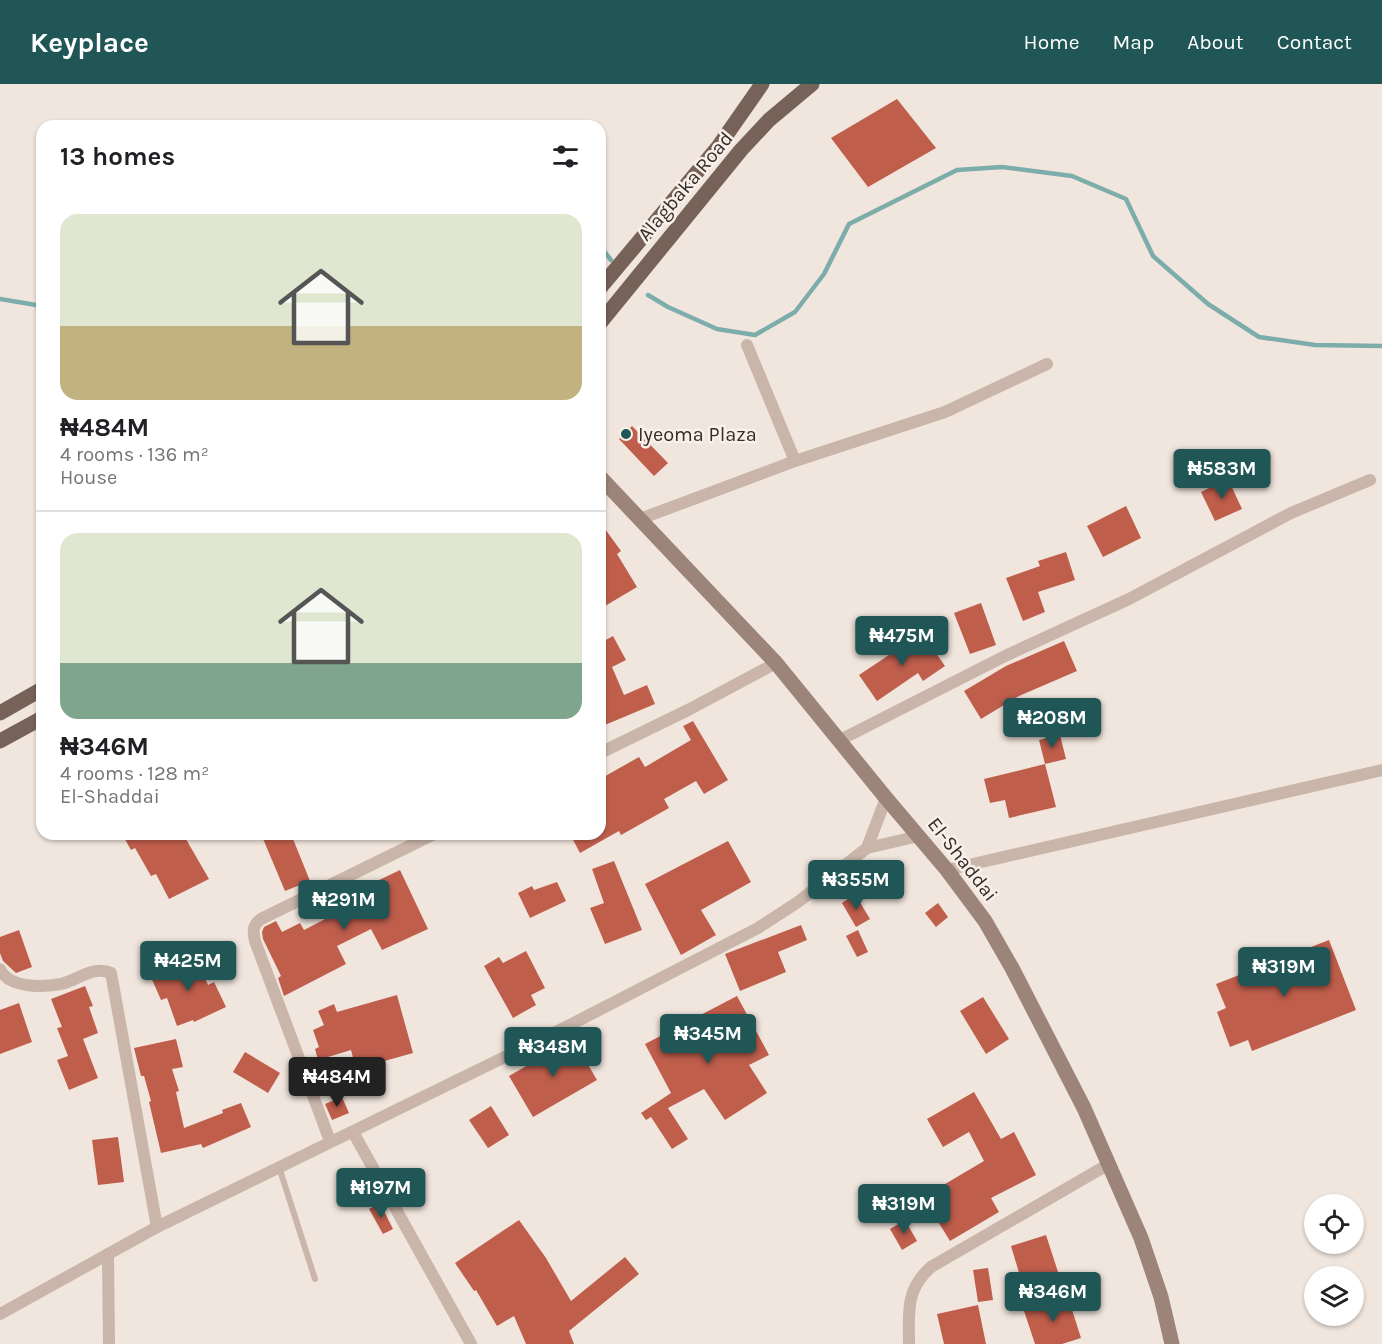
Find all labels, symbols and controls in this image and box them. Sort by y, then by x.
text: Keyplace [30,26,149,59]
text: Home [1024,30,1080,54]
text: Map [1113,30,1154,54]
text: About [1187,30,1244,54]
text: Contact [1277,30,1352,54]
street label: Alagbaka Road [633,127,738,246]
icon: filters [549,140,582,173]
text: 13 homes [60,141,175,172]
icon: home [267,253,375,361]
text: ₦484M [60,412,149,443]
place label: Iyeoma Plaza [638,423,757,446]
marker: Iyeoma Plaza [619,427,633,441]
text: 4 rooms · 136 m² [60,443,209,466]
pin: ₦583M [1180,449,1264,500]
text: ₦583M [1188,457,1256,480]
text: House [60,466,117,489]
icon: home [267,572,375,680]
pin: ₦475M [860,616,944,667]
text: ₦475M [869,624,935,647]
pin: ₦208M [1010,698,1094,749]
text: ₦208M [1017,706,1087,729]
text: ₦346M [60,731,149,762]
text: 4 rooms · 128 m² [60,762,209,785]
text: El-Shaddai [60,785,160,808]
street label: El-Shaddai [923,813,1002,906]
pin: ₦355M [814,860,898,911]
text: ₦355M [822,868,890,891]
pin: ₦291M [302,880,386,931]
text: ₦291M [312,888,376,911]
pin: ₦425M [146,941,230,992]
pin: ₦319M [1242,947,1326,998]
text: ₦425M [154,949,222,972]
text: ₦319M [1252,955,1316,978]
pin: ₦345M [666,1014,750,1065]
text: ₦345M [674,1022,742,1045]
pin: ₦348M [511,1027,595,1078]
text: ₦348M [518,1035,588,1058]
pin: ₦484M [295,1057,379,1108]
text: ₦484M [303,1065,371,1088]
pin: ₦197M [339,1168,423,1219]
text: ₦197M [350,1176,412,1199]
pin: ₦319M [862,1184,946,1235]
text: ₦319M [872,1192,936,1215]
map controls [1304,1194,1364,1326]
button: locate [1304,1194,1364,1254]
button: layers [1304,1266,1364,1326]
pin: ₦346M [1011,1272,1095,1323]
text: ₦346M [1019,1280,1087,1303]

